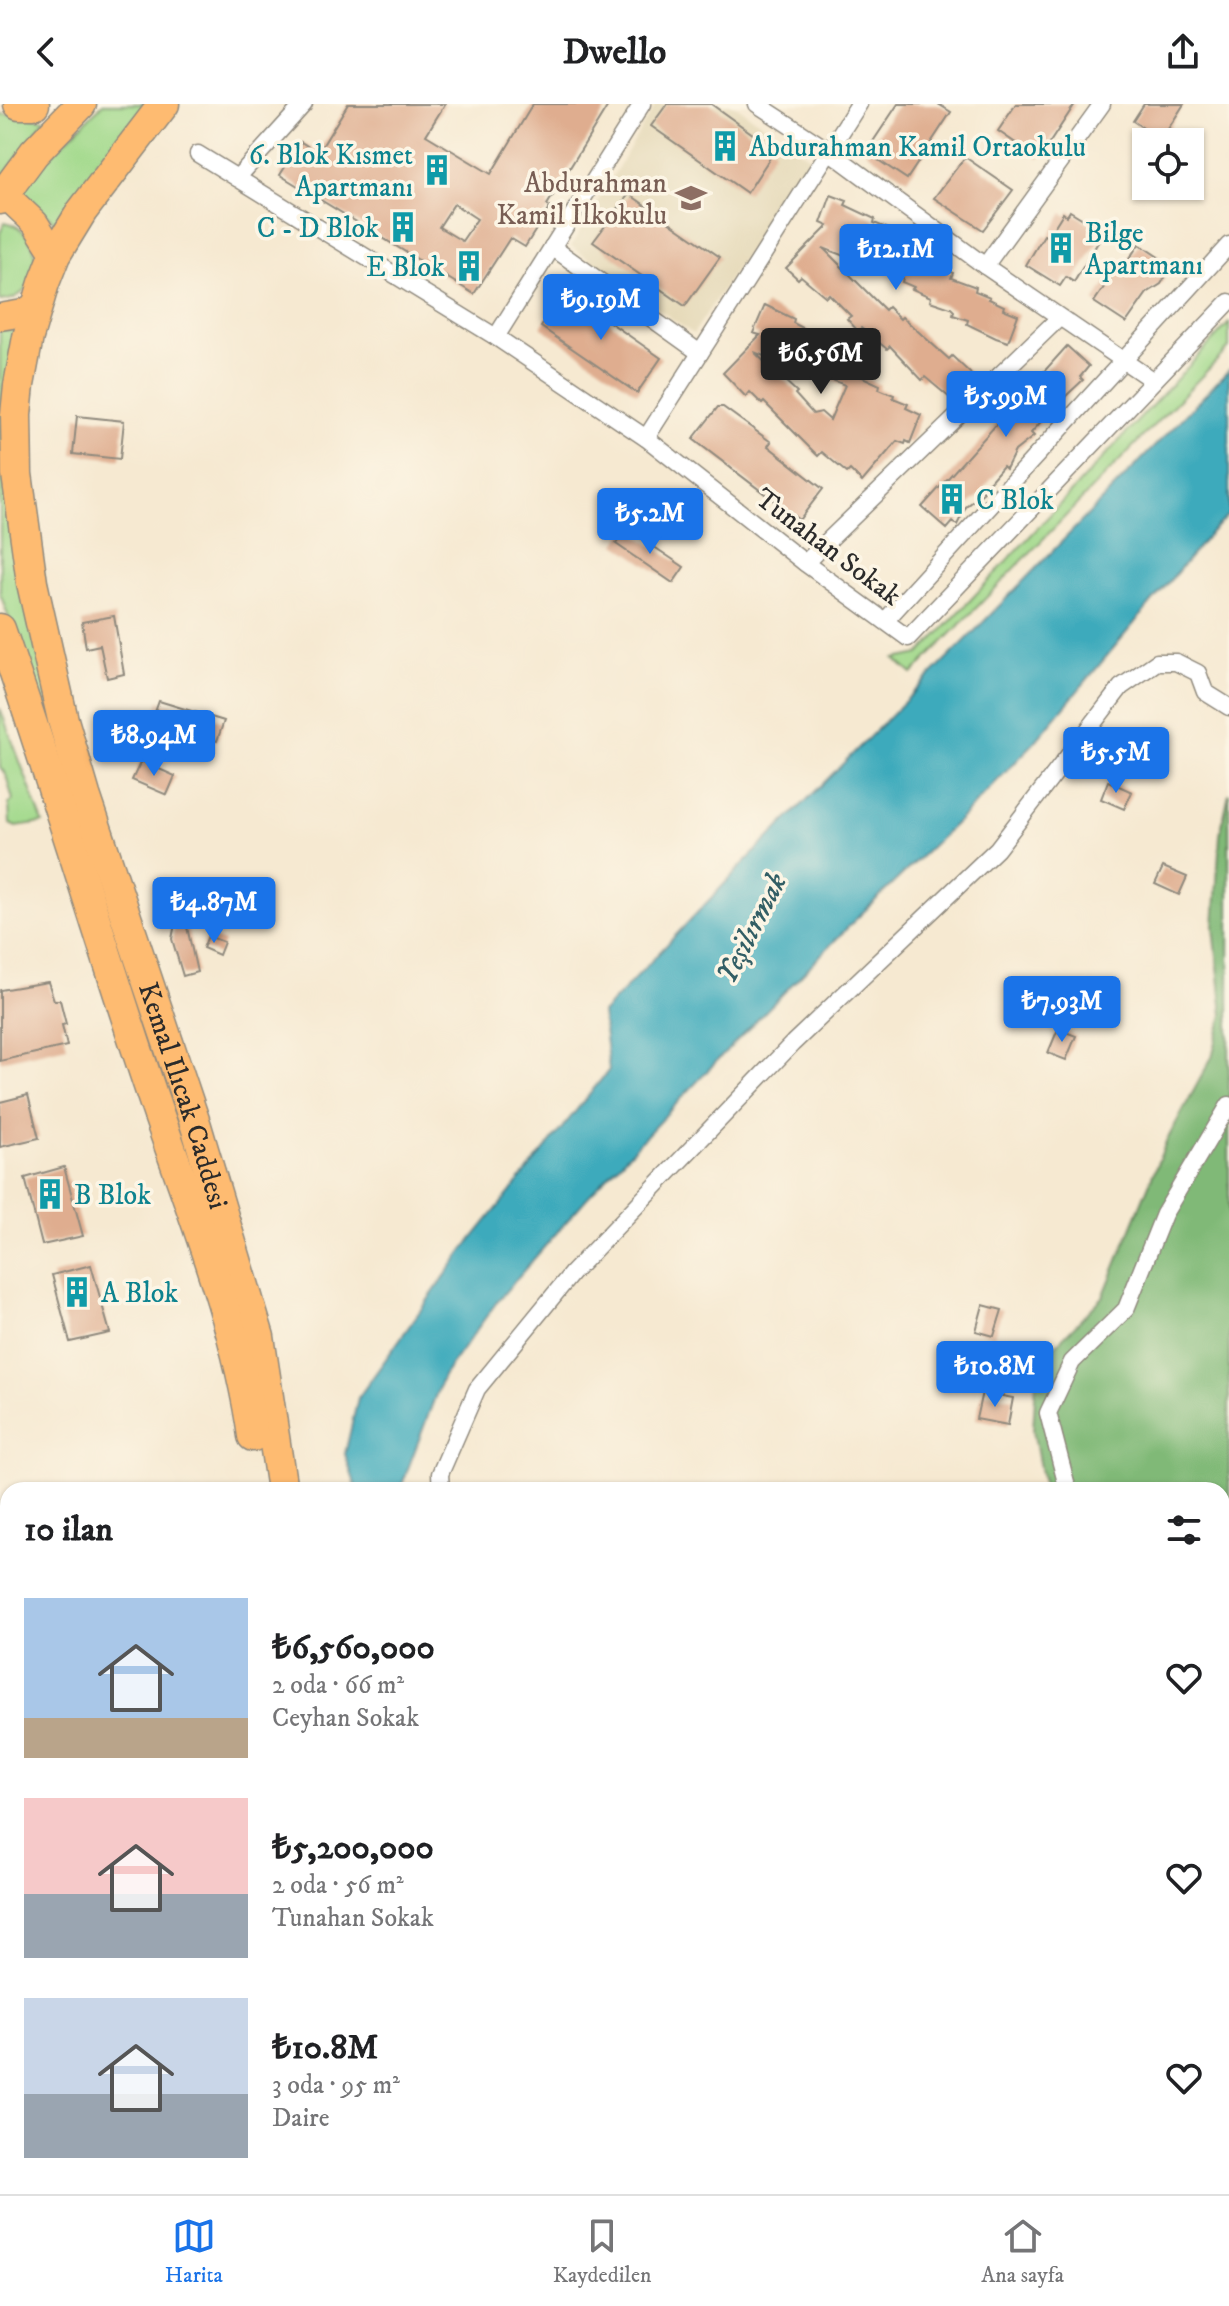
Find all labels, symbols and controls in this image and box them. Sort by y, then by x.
icon: back [24,30,68,74]
text: Dwello [563,30,666,75]
icon: share [1161,30,1205,74]
map controls [1132,128,1204,200]
button: locate [1132,128,1204,200]
building icon: Abdurahman Kamil Ortaokulu [708,129,742,163]
place label: Abdurahman Kamil Ortaokulu [749,130,1086,165]
place label: 6. Blok Kısmet Apartmanı [249,138,413,205]
building icon: 6. Blok Kısmet Apartmanı [420,153,454,187]
place label: Abdurahman Kamil İlkokulu [497,166,667,233]
school or university icon: Abdurahman Kamil İlkokulu [674,181,708,215]
building icon: C - D Blok [386,210,420,244]
place label: C - D Blok [257,211,379,246]
place label: Bilge Apartmanı [1085,216,1203,283]
pin: ₺12.1M [831,224,961,292]
building icon: Bilge Apartmanı [1044,231,1078,265]
text: ₺12.1M [857,233,935,266]
building icon: E Blok [452,249,486,283]
place label: E Blok [366,250,445,285]
pin: ₺9.19M [536,274,666,342]
text: ₺9.19M [561,283,641,316]
pin: ₺6.56M [756,328,886,396]
text: ₺6.56M [779,337,863,370]
pin: ₺5.99M [941,371,1071,439]
text: ₺5.99M [965,380,1047,413]
street label: Tunahan Sokak [748,481,908,614]
building icon: C Blok [935,482,969,516]
place label: C Blok [976,483,1054,518]
pin: ₺5.2M [594,488,706,556]
text: ₺5.2M [615,497,685,530]
pin: ₺8.94M [89,710,219,778]
text: ₺8.94M [111,719,197,752]
pin: ₺5.5M [1060,727,1172,795]
text: ₺5.5M [1081,736,1151,769]
water label: Yeşilırmak [709,867,796,990]
pin: ₺4.87M [149,877,279,945]
text: ₺4.87M [170,886,258,919]
pin: ₺7.93M [997,976,1127,1044]
street label: Kemal Ilıcak Caddesi [130,978,236,1213]
text: ₺7.93M [1021,985,1103,1018]
building icon: B Blok [33,1177,67,1211]
place label: B Blok [74,1178,151,1213]
building icon: A Blok [60,1275,94,1309]
place label: A Blok [101,1276,178,1311]
pin: ₺10.8M [930,1341,1060,1409]
text: ₺10.8M [954,1350,1036,1383]
icon: filters [1162,1508,1206,1552]
text: 10 ilan [24,1509,113,1551]
text: ₺6,560,000 [272,1627,435,1669]
icon: home [88,1630,184,1726]
icon: heart [1162,1656,1206,1700]
text: 2 oda · 66 m² [272,1669,404,1702]
text: Ceyhan Sokak [272,1702,419,1735]
text: ₺5,200,000 [272,1827,434,1869]
icon: home [88,1830,184,1926]
icon: heart [1162,1856,1206,1900]
text: 2 oda · 56 m² [272,1869,404,1902]
text: Tunahan Sokak [272,1902,434,1935]
text: ₺10.8M [272,2027,378,2069]
icon: home [88,2030,184,2126]
icon: heart [1162,2056,1206,2100]
text: 3 oda · 95 m² [272,2069,400,2102]
text: Daire [272,2102,330,2135]
tab: Harita [165,2214,223,2289]
tab: Kaydedilen [553,2214,652,2289]
tab: Ana sayfa [981,2214,1064,2289]

